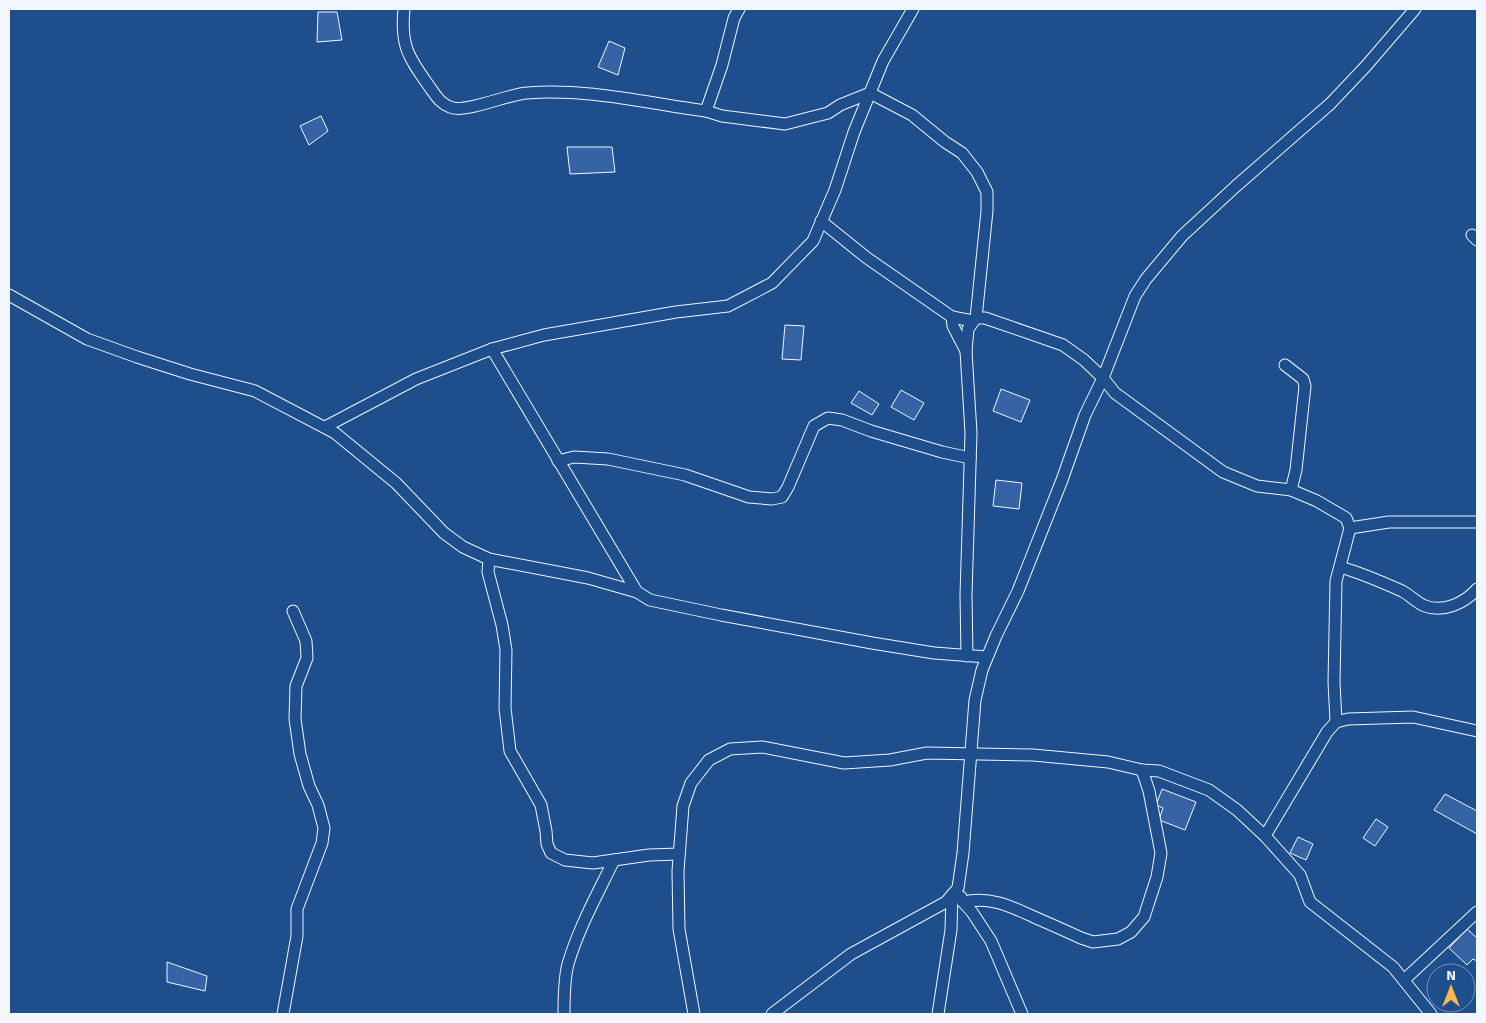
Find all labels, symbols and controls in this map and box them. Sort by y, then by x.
north arrow [1426,963,1476,1013]
text: N [1446,967,1456,984]

